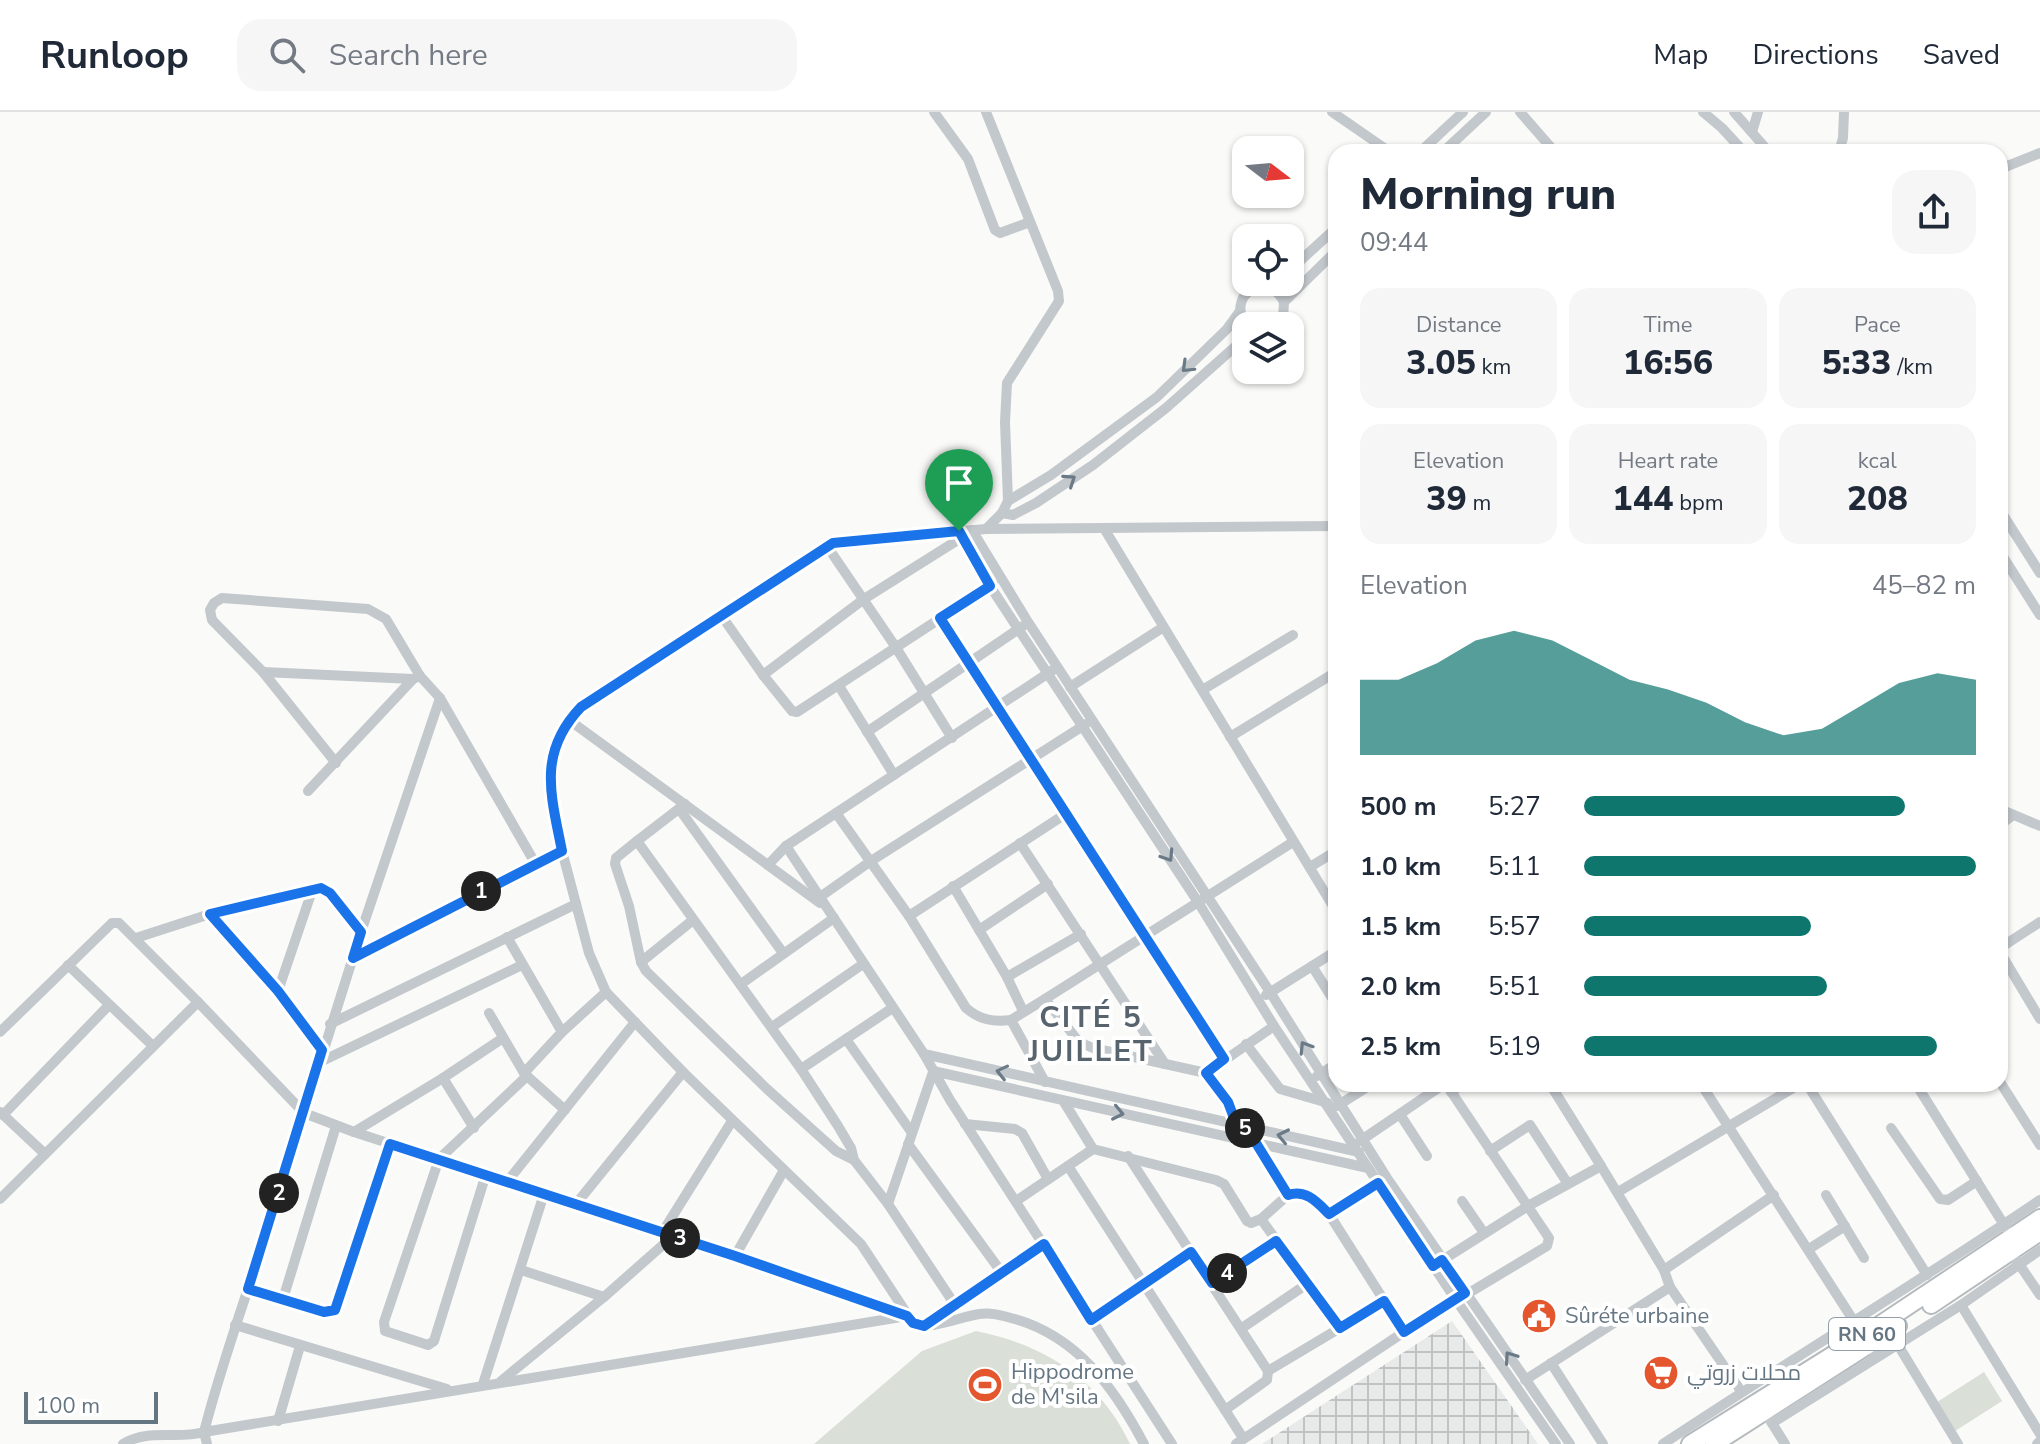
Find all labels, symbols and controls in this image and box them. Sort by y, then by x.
search box [237,19,797,91]
text: Runloop [40,30,189,81]
icon: search [265,33,309,77]
text: Search here [329,35,488,76]
text: Map [1653,36,1708,74]
text: Directions [1752,36,1879,74]
text: Saved [1923,36,2000,74]
north arrow [1232,136,1304,208]
map controls [1232,136,1304,384]
text: Morning run [1360,165,1616,225]
button: share [1892,170,1976,254]
button: locate [1232,224,1304,296]
text: 09:44 [1360,225,1428,260]
text: Distance [1416,310,1501,340]
text: Time [1644,310,1692,340]
text: Pace [1854,310,1901,340]
button: layers [1232,312,1304,384]
text: 3.05 [1406,340,1476,386]
text: 16:56 [1623,340,1713,386]
text: 5:33 [1821,340,1892,386]
text: km [1476,352,1511,382]
text: /km [1892,352,1933,382]
one-way arrow [1182,358,1196,373]
text: Elevation [1413,446,1504,476]
text: Heart rate [1618,446,1718,476]
text: kcal [1858,446,1897,476]
pin [925,449,993,531]
icon: arrive [937,461,981,505]
one-way arrow [1062,475,1076,490]
text: 39 [1426,476,1467,522]
text: 144 [1612,476,1674,522]
text: 208 [1847,476,1908,522]
text: m [1467,488,1491,518]
text: bpm [1674,488,1724,518]
text: Elevation [1360,568,1468,603]
text: 45–82 m [1872,568,1976,603]
text: 500 m [1360,789,1437,824]
text: 5:27 [1488,789,1541,824]
one-way arrow [1158,847,1173,862]
text: 1.0 km [1360,849,1441,884]
text: 5:11 [1488,849,1541,884]
pin: 1 [461,871,501,911]
text: 1 [474,876,488,906]
text: 1.5 km [1360,909,1441,944]
text: 5:57 [1488,909,1541,944]
text: 2.0 km [1360,969,1441,1004]
text: 5:51 [1488,969,1541,1004]
district label: CITÉ 5 JUILLET [1027,997,1154,1072]
text: 2.5 km [1360,1029,1441,1064]
text: 5:19 [1488,1029,1541,1064]
one-way arrow [1299,1041,1314,1055]
one-way arrow [996,1064,1009,1081]
one-way arrow [1110,1104,1124,1121]
pin: 5 [1225,1108,1265,1148]
text: 5 [1238,1113,1252,1143]
one-way arrow [1277,1128,1290,1145]
pin: 2 [259,1173,299,1213]
text: 2 [272,1178,286,1208]
pin: 3 [660,1218,700,1258]
text: 3 [673,1223,687,1253]
pin: 4 [1207,1253,1247,1293]
text: 4 [1220,1258,1234,1288]
public building icon: Sûréte urbaine [1520,1297,1558,1335]
place label: Sûréte urbaine [1565,1301,1709,1331]
road number: RN 60 [1829,1318,1905,1350]
one-way arrow [1505,1351,1520,1365]
supermarket icon: محلات زروتي [1642,1354,1680,1392]
place label: Hippodrome de M'sila [1011,1357,1134,1412]
place label: محلات زروتي [1687,1358,1801,1389]
sports icon: Hippodrome de M'sila [966,1366,1004,1404]
scale bar [24,1388,158,1424]
text: 100 m [36,1391,100,1421]

